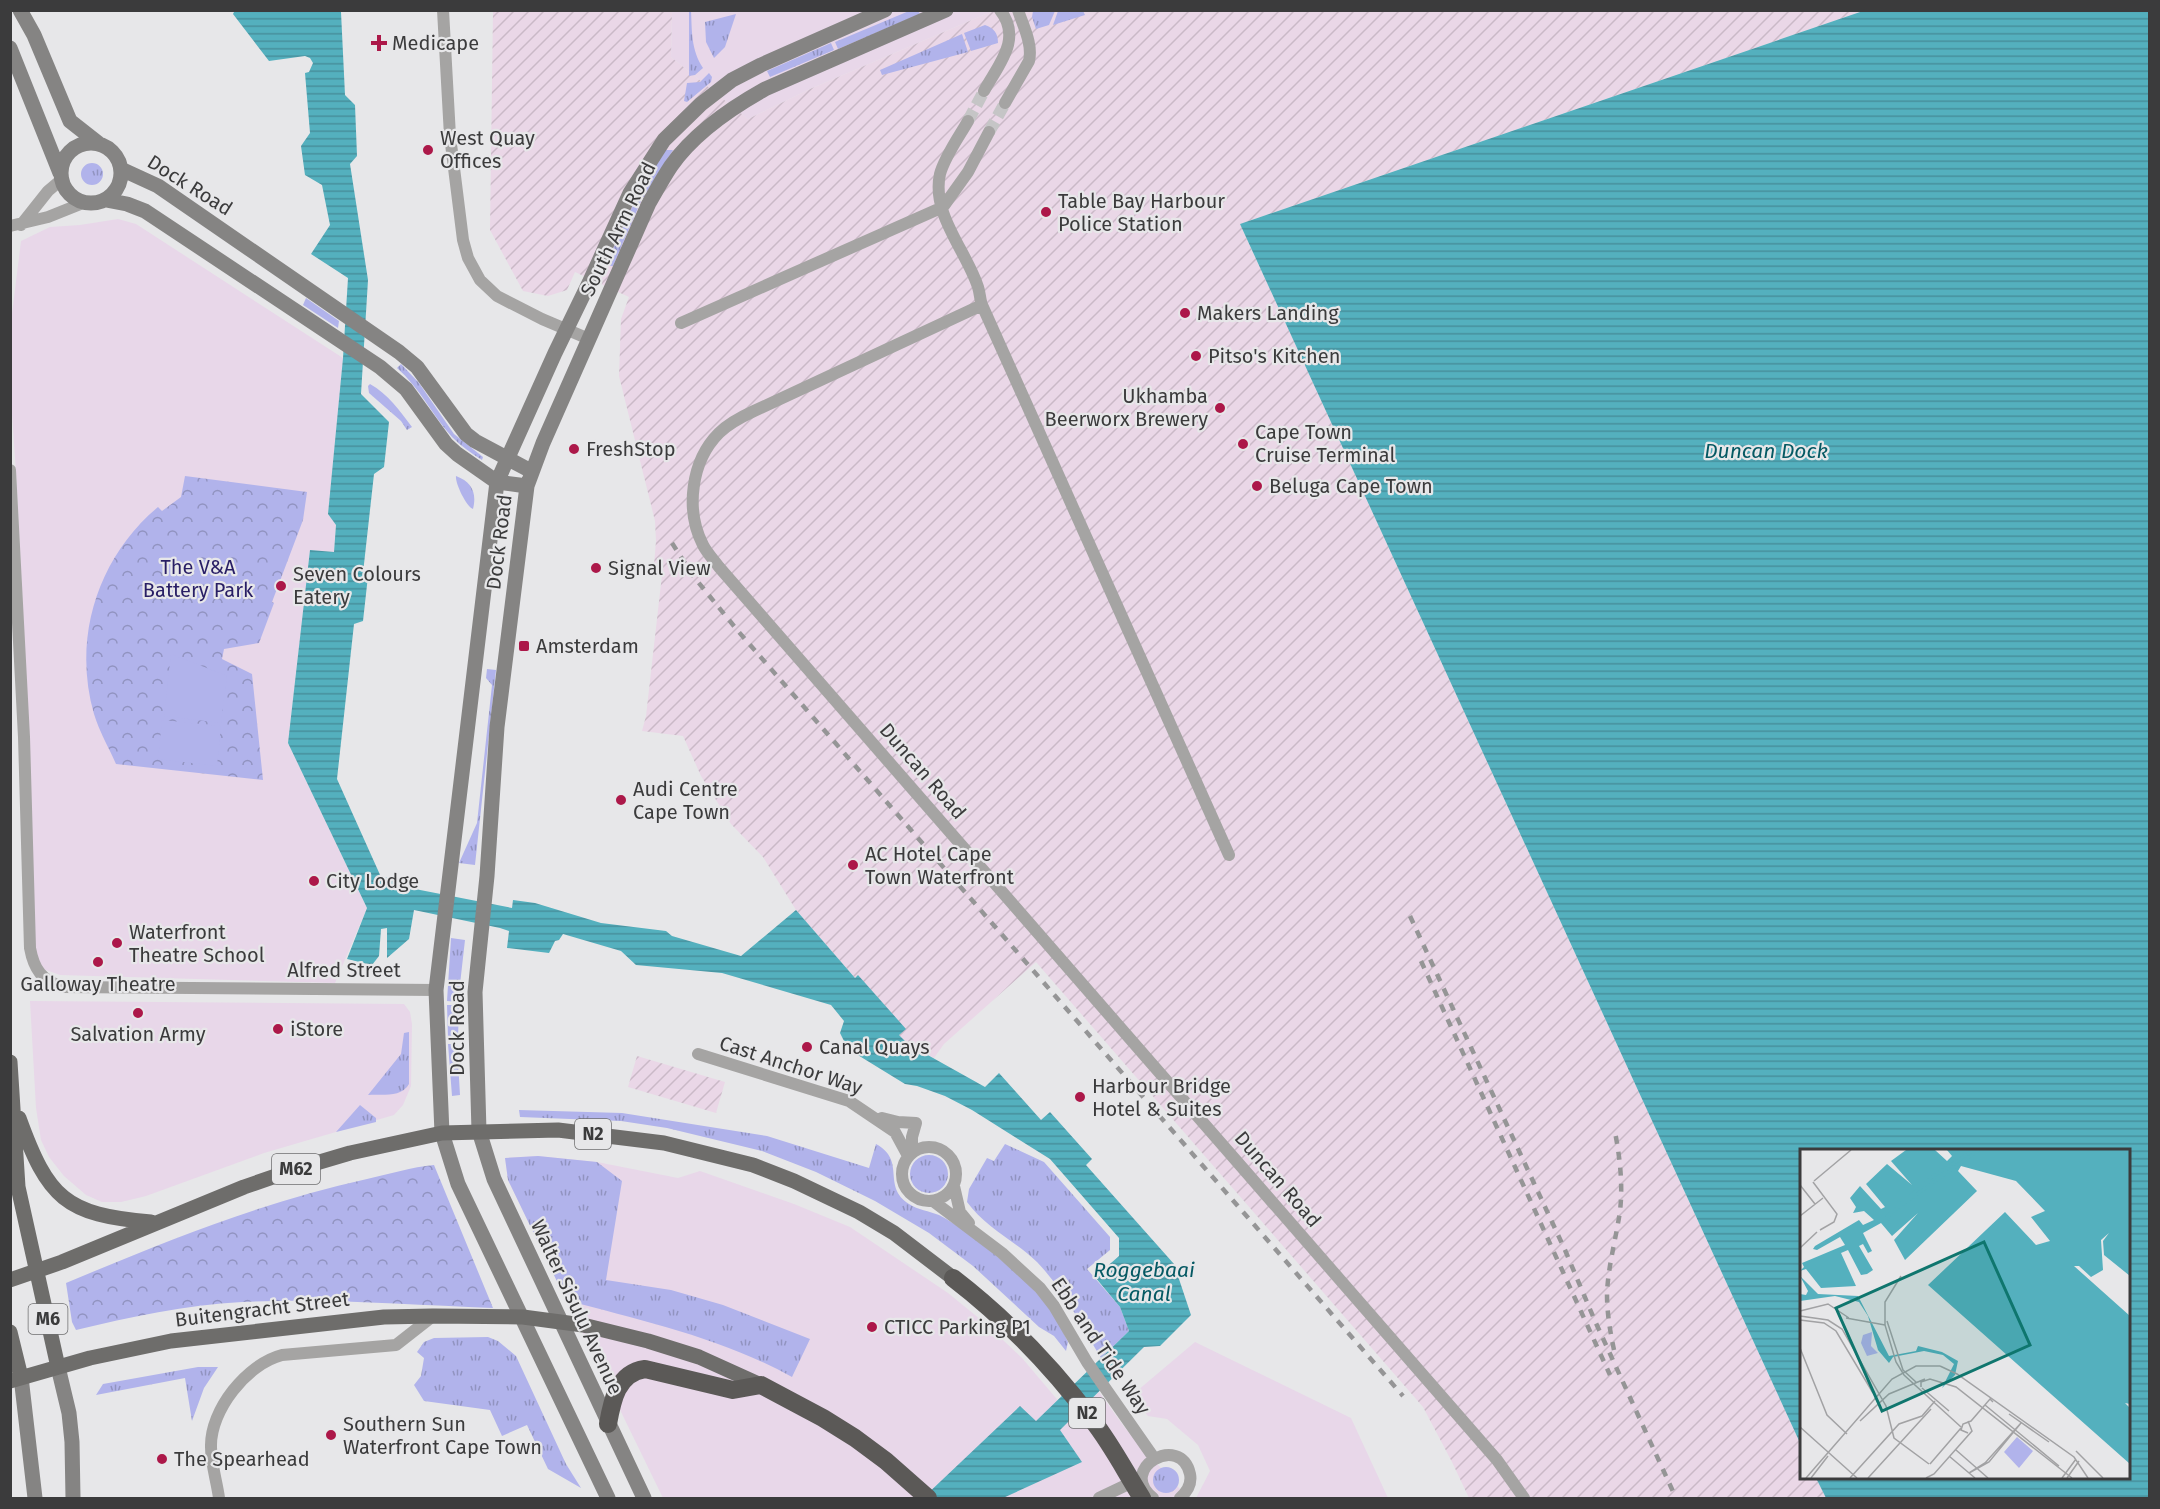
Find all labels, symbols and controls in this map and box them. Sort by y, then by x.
place label: Medicape [392,31,479,55]
marker: Medicape [370,34,388,52]
place label: West Quay Offices [440,126,535,173]
marker: West Quay Offices [421,143,435,157]
street label: Dock Road [143,149,237,221]
street label: South Arm Road [575,158,661,300]
place label: Table Bay Harbour Police Station [1058,189,1225,236]
marker: Table Bay Harbour Police Station [1039,205,1053,219]
place label: Makers Landing [1197,301,1339,325]
marker: Makers Landing [1178,306,1192,320]
place label: Pitso's Kitchen [1208,344,1340,368]
marker: Pitso's Kitchen [1189,349,1203,363]
place label: Ukhamba Beerworx Brewery [1045,384,1208,431]
marker: Ukhamba Beerworx Brewery [1213,401,1227,415]
place label: Cape Town Cruise Terminal [1255,420,1395,467]
place label: FreshStop [586,437,676,461]
marker: Cape Town Cruise Terminal [1236,437,1250,451]
water label: Duncan Dock [1704,438,1828,464]
marker: FreshStop [567,442,581,456]
place label: Beluga Cape Town [1269,474,1433,498]
marker: Beluga Cape Town [1250,479,1264,493]
street label: Dock Road [481,493,517,591]
park label: The V&A Battery Park [143,555,254,602]
place label: Signal View [608,556,711,580]
marker: Signal View [589,561,603,575]
place label: Seven Colours Eatery [293,562,421,609]
marker: Seven Colours Eatery [274,579,288,593]
place label: Amsterdam [536,634,639,658]
marker: Amsterdam [517,639,531,653]
street label: Duncan Road [875,718,971,824]
place label: Audi Centre Cape Town [633,777,738,824]
marker: Audi Centre Cape Town [614,793,628,807]
place label: AC Hotel Cape Town Waterfront [865,842,1015,889]
marker: AC Hotel Cape Town Waterfront [846,858,860,872]
place label: City Lodge [326,869,419,893]
marker: City Lodge [307,874,321,888]
place label: Waterfront Theatre School [129,920,265,967]
marker: Waterfront Theatre School [110,936,124,950]
marker: Galloway Theatre [91,955,105,969]
street label: Alfred Street [287,958,402,982]
place label: Galloway Theatre [20,972,176,996]
street label: Dock Road [445,980,469,1076]
marker: Salvation Army [131,1006,145,1020]
place label: iStore [290,1017,343,1041]
place label: Salvation Army [70,1022,206,1046]
marker: iStore [271,1022,285,1036]
street label: Cast Anchor Way [716,1031,866,1099]
place label: Canal Quays [819,1035,930,1059]
marker: Canal Quays [800,1040,814,1054]
place label: Harbour Bridge Hotel & Suites [1092,1074,1231,1121]
marker: Harbour Bridge Hotel & Suites [1073,1090,1087,1104]
road number: N2 [575,1119,611,1149]
street label: Duncan Road [1230,1126,1326,1232]
inset map [1800,1149,2130,1479]
road number: M62 [272,1154,320,1184]
street label: Walter Sisulu Avenue [526,1216,628,1398]
water label: Roggebaai Canal [1093,1257,1195,1307]
street label: Ebb and Tide Way [1046,1273,1156,1419]
street label: Buitengracht Street [174,1286,351,1332]
road number: M6 [28,1304,68,1334]
place label: CTICC Parking P1 [884,1315,1031,1339]
marker: CTICC Parking P1 [865,1320,879,1334]
road number: N2 [1069,1398,1105,1428]
place label: Southern Sun Waterfront Cape Town [343,1412,542,1459]
marker: Southern Sun Waterfront Cape Town [324,1428,338,1442]
place label: The Spearhead [174,1447,310,1471]
marker: The Spearhead [155,1452,169,1466]

